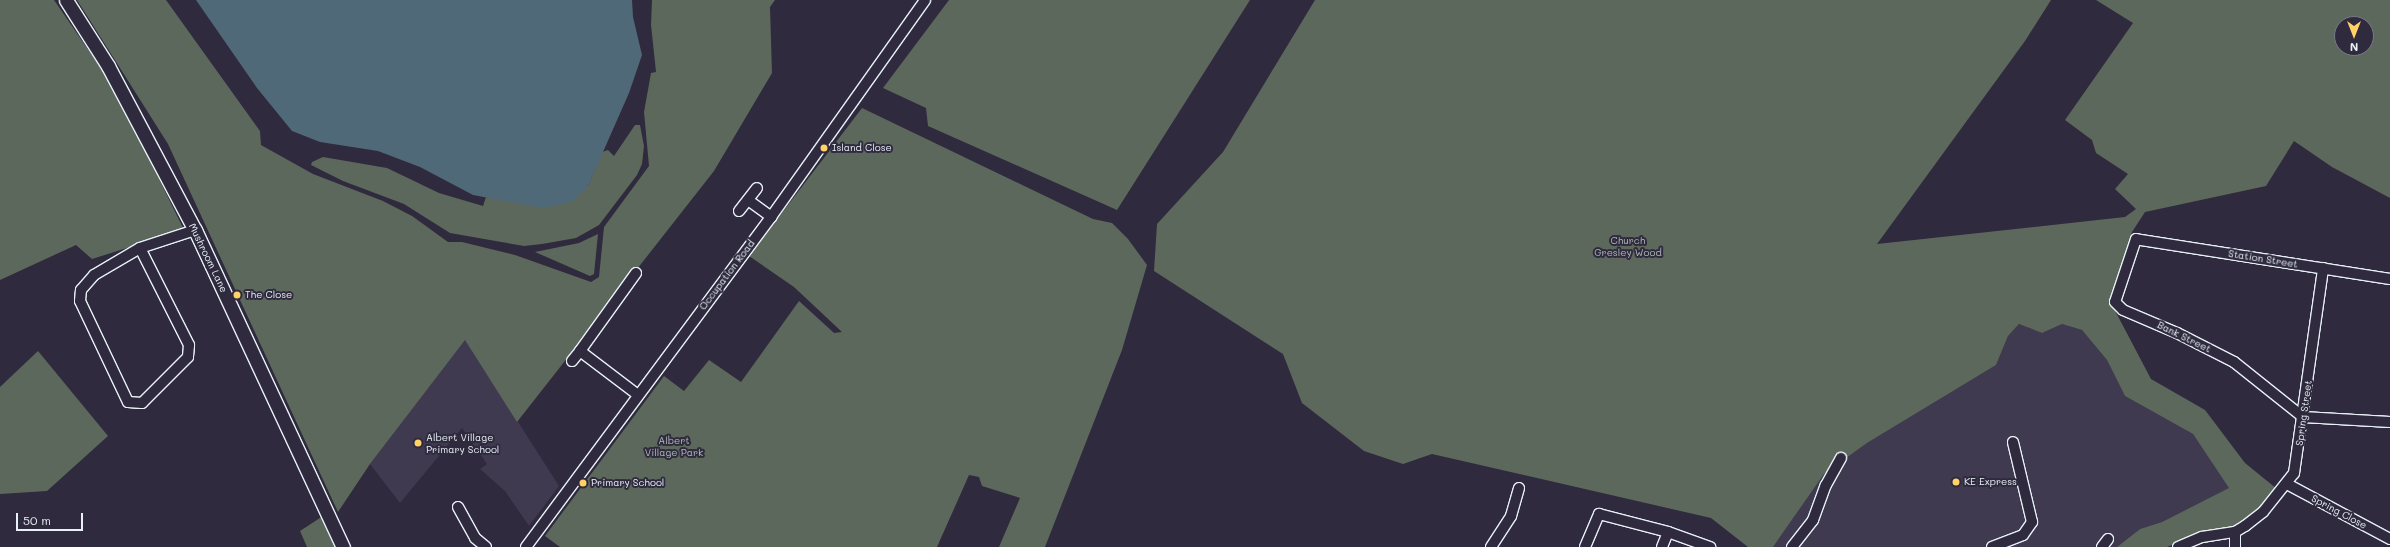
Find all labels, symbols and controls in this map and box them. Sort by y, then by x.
north arrow [2334,16,2374,56]
text: N [2350,40,2358,55]
place label: Island Close [832,142,892,154]
marker: Island Close [819,143,829,153]
street label: Mushroom Lane [186,222,230,294]
park label: Church Gresley Wood [1594,234,1662,258]
street label: Occupation Road [697,238,757,312]
street label: Station Street [2227,248,2299,270]
place label: The Close [245,289,292,301]
marker: The Close [232,290,242,300]
street label: Bank Street [2155,319,2213,355]
street label: Spring Street [2293,379,2315,447]
place label: Albert Village Primary School [426,431,499,454]
park label: Albert Village Park [645,434,703,458]
marker: Albert Village Primary School [413,438,423,448]
place label: KE Express [1964,476,2017,488]
place label: Primary School [591,477,664,489]
marker: KE Express [1951,477,1961,487]
marker: Primary School [578,478,588,488]
street label: Spring Close [2309,492,2369,532]
scale bar [18,505,85,531]
text: 50 m [23,512,51,528]

